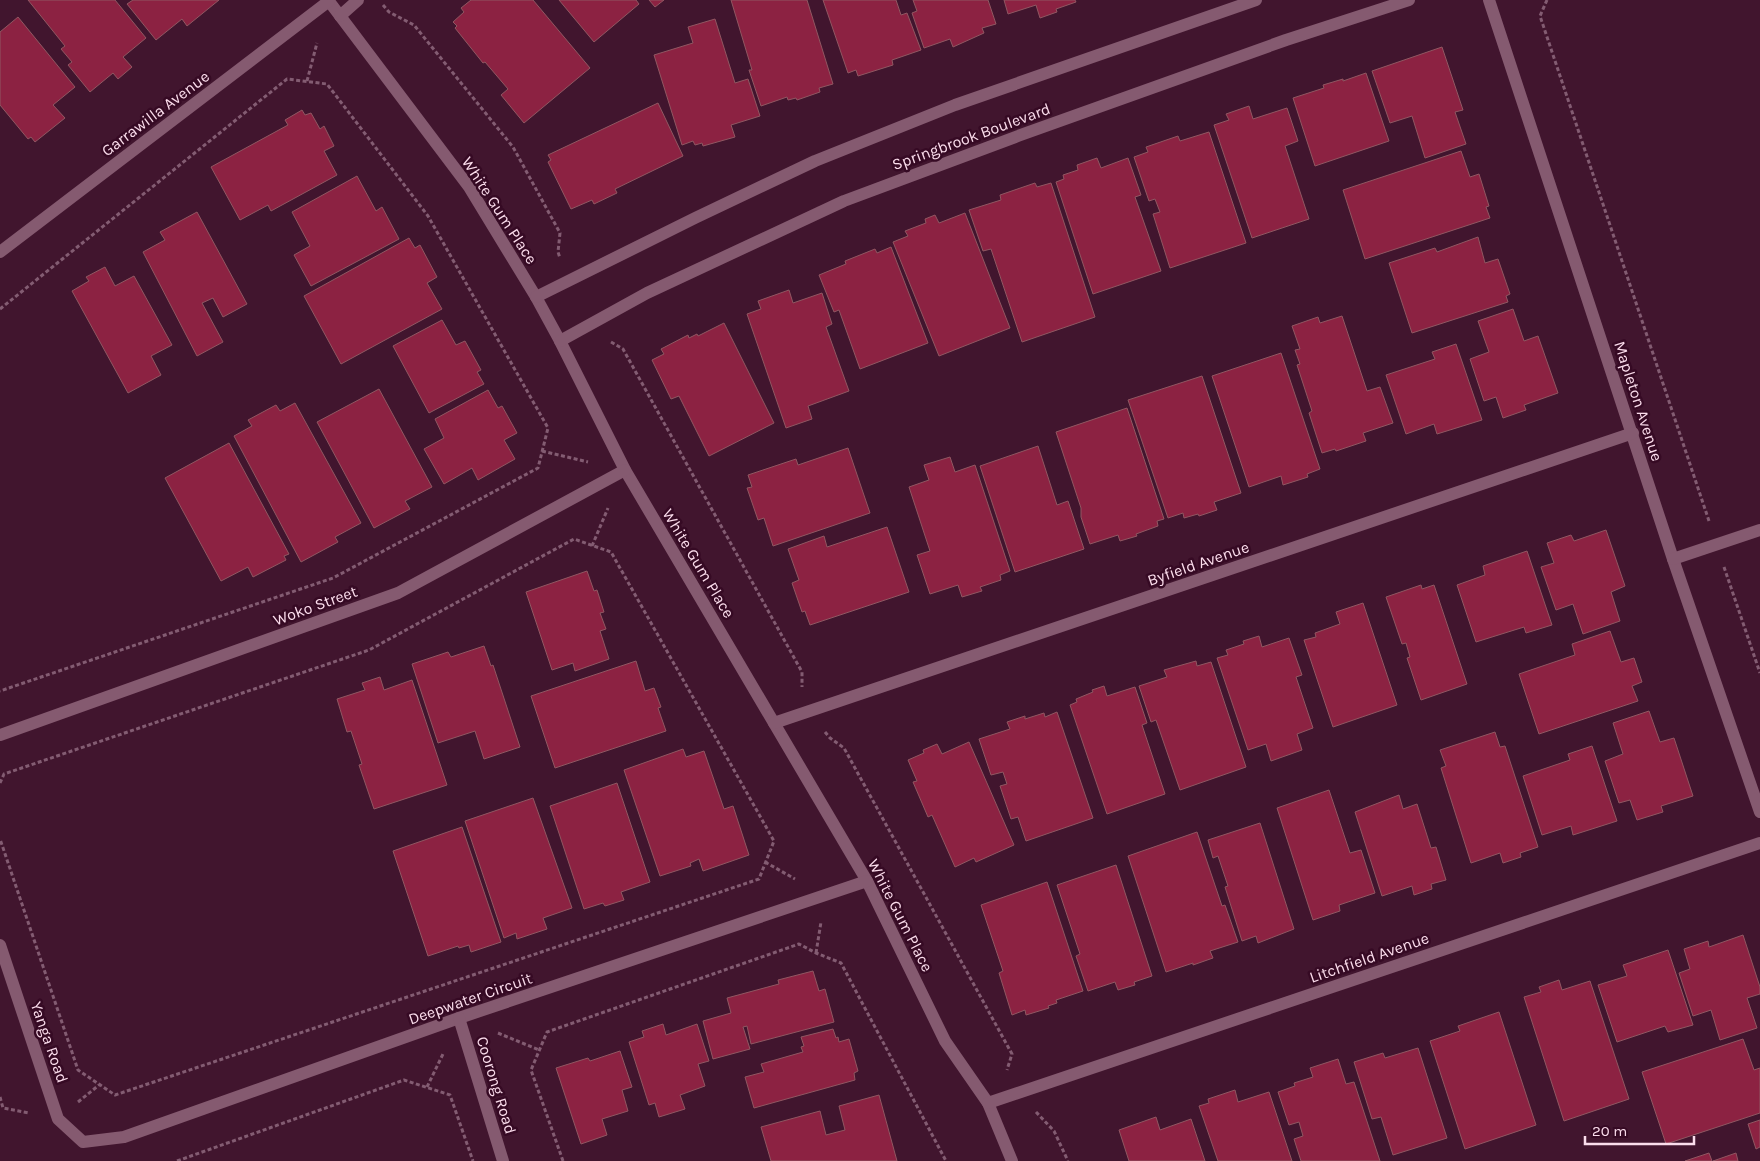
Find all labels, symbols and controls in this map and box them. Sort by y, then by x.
street label: Garrawilla Avenue [98,67,213,160]
street label: Springbrook Boulevard [889,99,1053,174]
street label: White Gum Place [458,153,541,268]
street label: Mapleton Avenue [1610,339,1667,464]
street label: White Gum Place [658,505,739,621]
street label: Byfield Avenue [1145,537,1252,590]
street label: Woko Street [271,581,360,629]
street label: White Gum Place [864,856,937,975]
street label: Litchfield Avenue [1307,928,1431,987]
street label: Deepwater Circuit [406,968,535,1029]
street label: Yanga Road [27,999,72,1085]
street label: Coorong Road [473,1034,520,1136]
scale bar [1585,1114,1694,1146]
text: 20 m [1592,1122,1627,1140]

